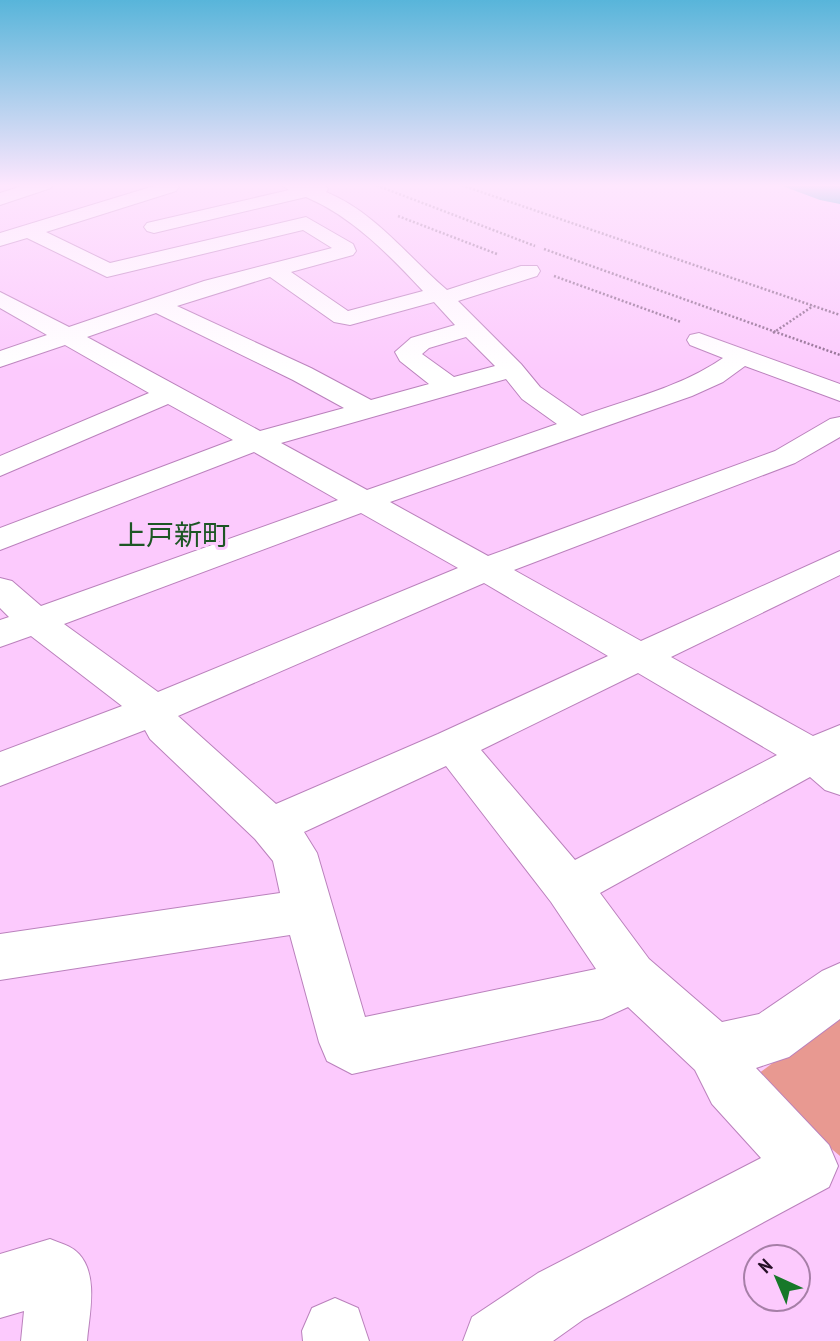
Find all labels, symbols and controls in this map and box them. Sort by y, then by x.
district label: 上戸新町 [118,516,230,553]
north arrow [742,1243,812,1313]
text: N [753,1254,777,1278]

